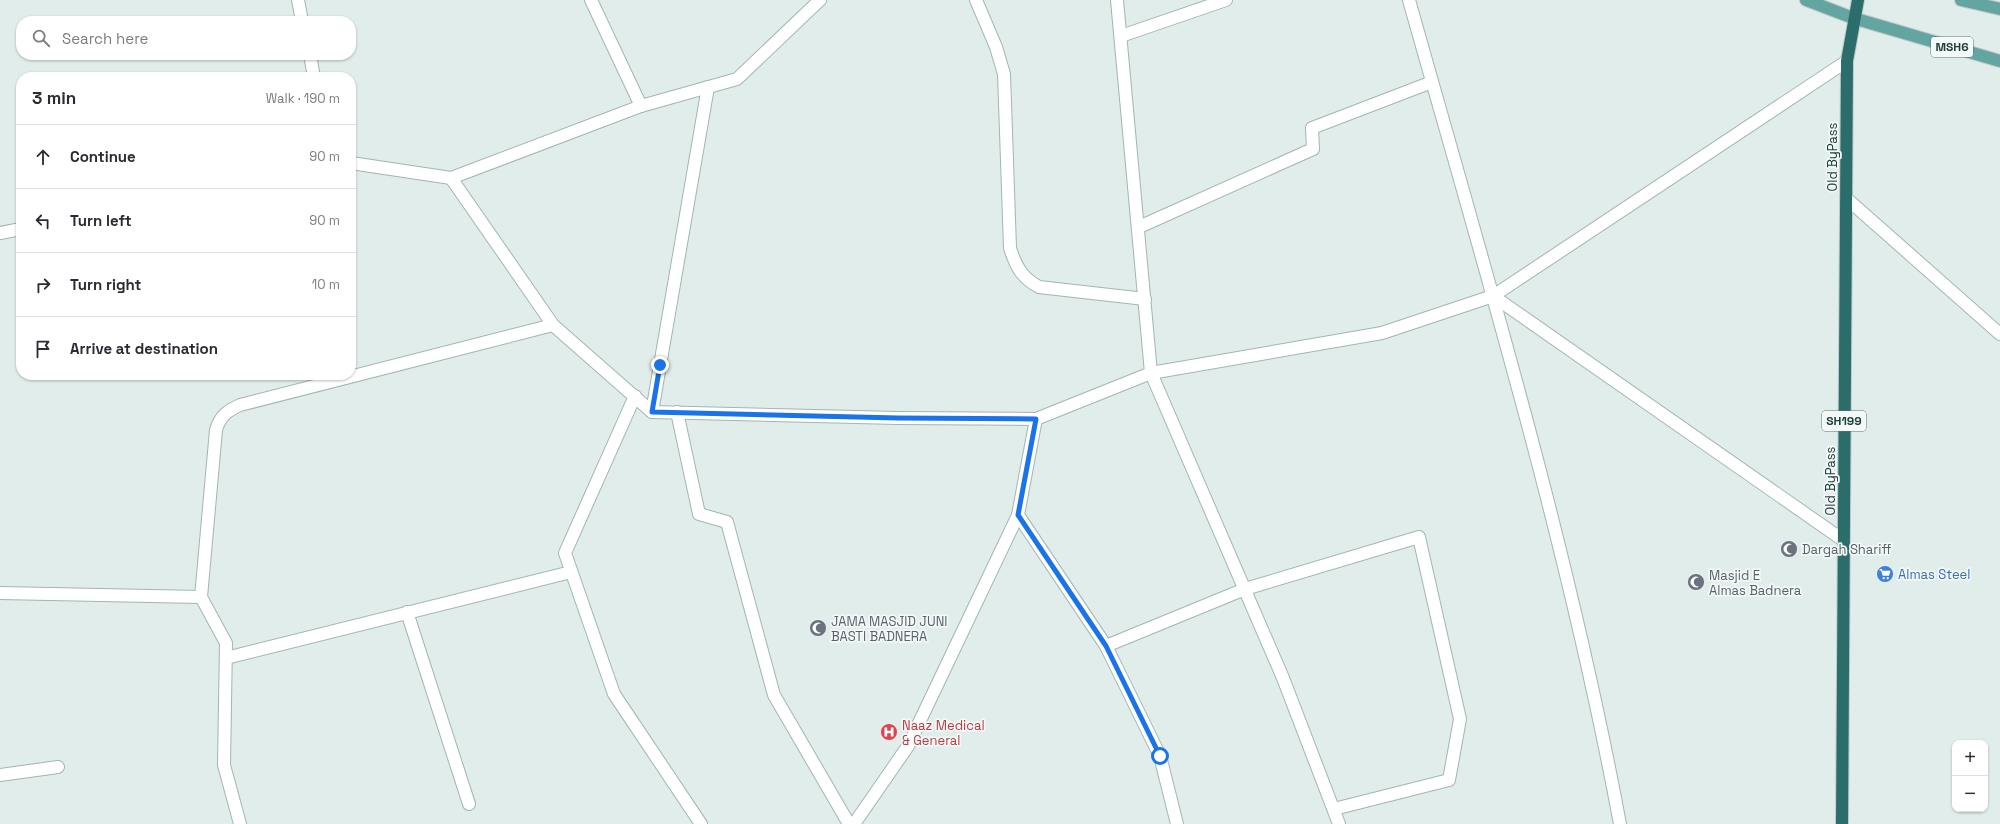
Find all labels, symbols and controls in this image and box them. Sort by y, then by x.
search box [16,16,356,60]
icon: search [30,27,52,49]
text: Search here [62,29,148,48]
road number: MSH6 [1931,37,1973,57]
text: 3 min [32,87,76,109]
text: Walk · 190 m [266,90,340,107]
street label: Old ByPass [1824,122,1841,191]
icon: ahead [32,146,54,168]
text: Continue [70,147,136,166]
text: 90 m [309,148,340,165]
icon: left [32,210,54,232]
text: Turn left [70,211,132,230]
text: 90 m [309,212,340,229]
icon: right [32,274,54,296]
text: Turn right [70,275,141,294]
text: 10 m [312,276,340,293]
icon: arrive [32,338,54,360]
text: Arrive at destination [70,339,218,358]
route end [651,356,669,374]
road number: SH199 [1822,411,1866,431]
street label: Old ByPass [1822,446,1839,515]
mosque icon: Dargah Shariff [1779,539,1799,559]
place label: Dargah Shariff [1802,541,1891,558]
supermarket icon: Almas Steel [1875,564,1895,584]
place label: Almas Steel [1898,566,1970,583]
place label: Masjid E Almas Badnera [1709,567,1802,599]
mosque icon: Masjid E Almas Badnera [1686,572,1706,592]
place label: JAMA MASJID JUNI BASTI BADNERA [831,613,948,645]
mosque icon: JAMA MASJID JUNI BASTI BADNERA [808,618,828,638]
place label: Naaz Medical & General [902,717,985,749]
hospital icon: Naaz Medical & General [879,722,899,742]
map controls [1952,740,1988,812]
button: + [1952,740,1988,776]
route start [1151,747,1169,765]
button: − [1952,776,1988,812]

